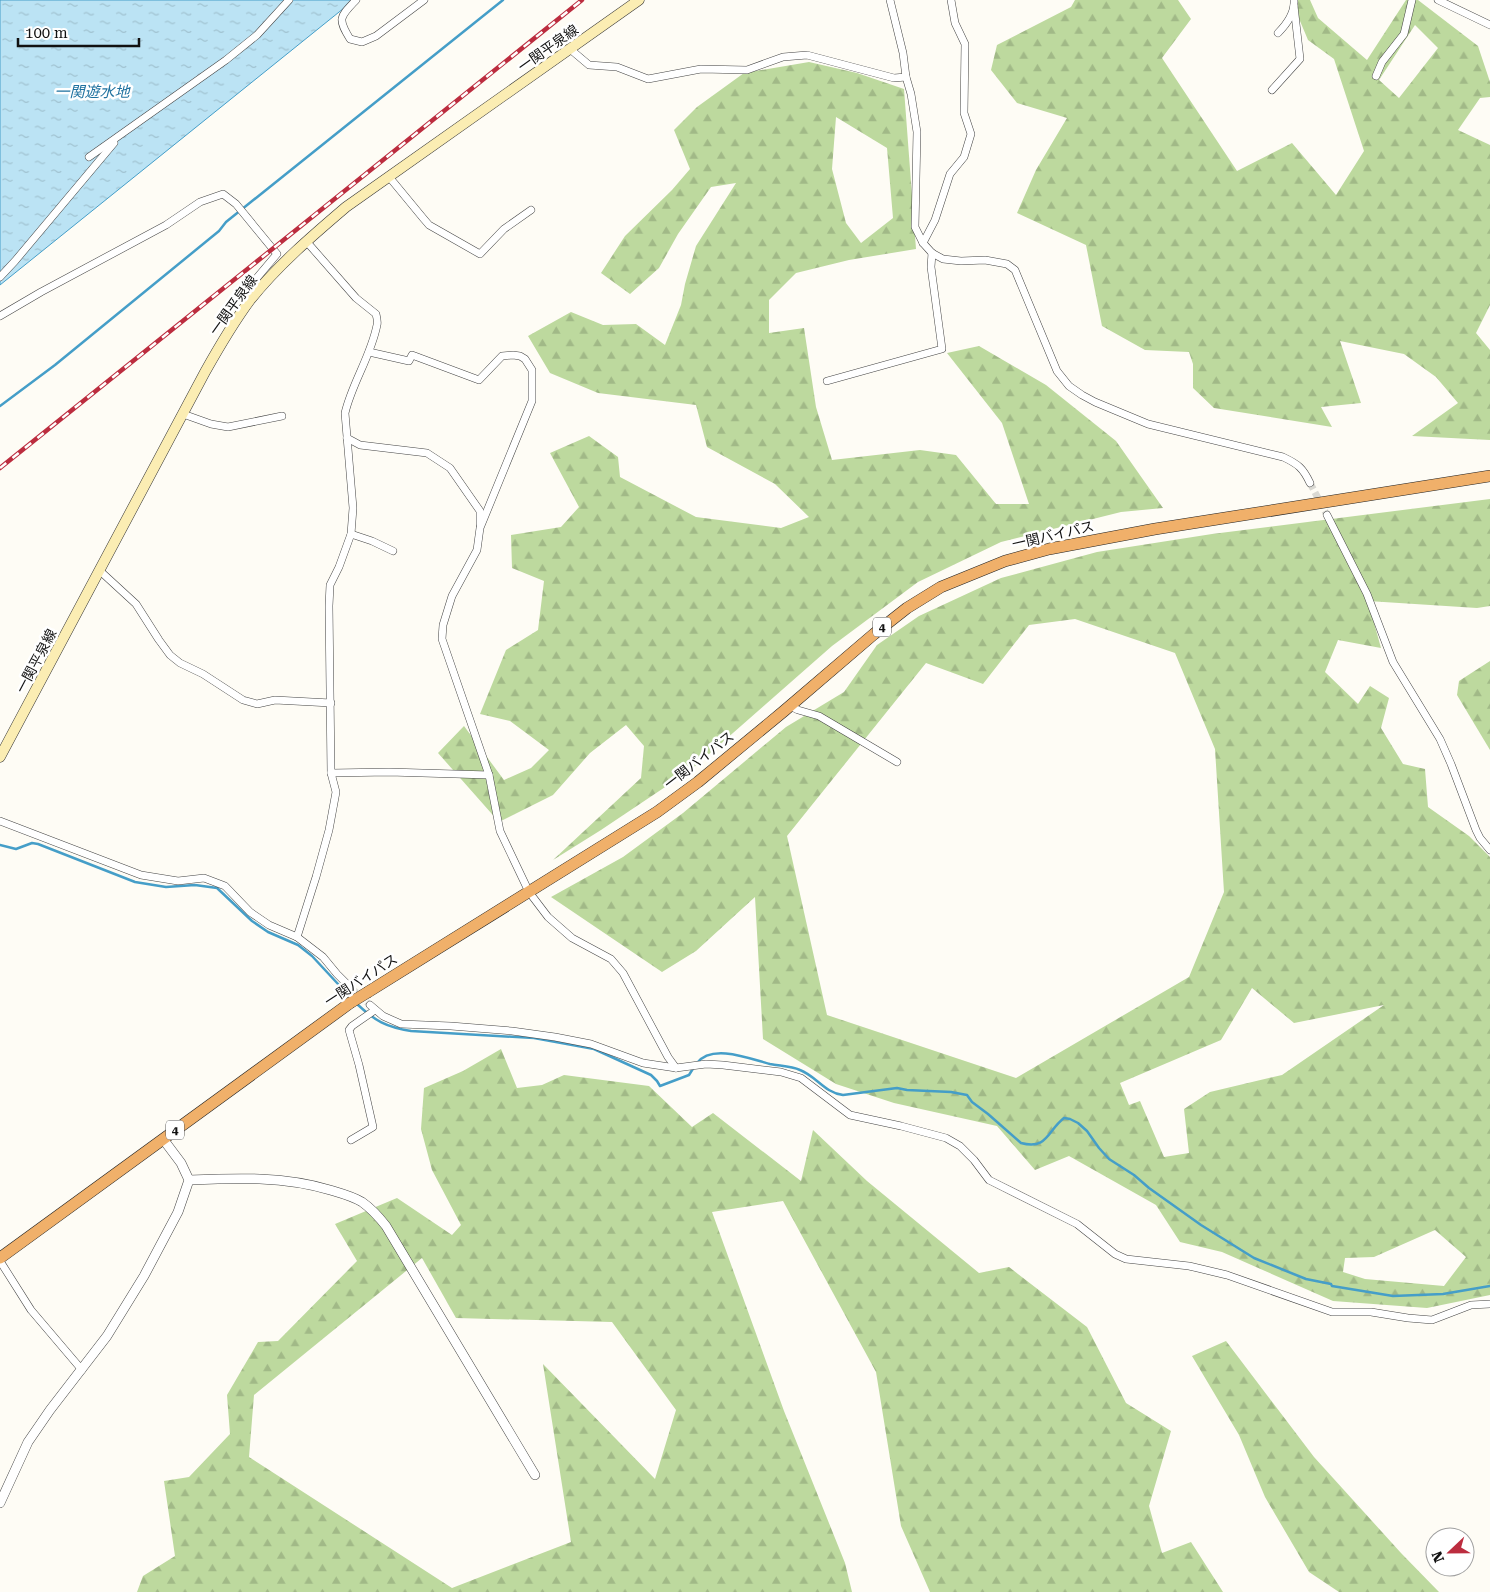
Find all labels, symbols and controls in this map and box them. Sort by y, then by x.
scale bar [18,15,139,47]
street label: 一関平泉線 [515,21,581,75]
text: 100 m [25,24,68,42]
water label: 一関遊水地 [54,83,131,101]
street label: 一関平泉線 [206,272,260,338]
street label: 一関バイパス [1010,518,1096,552]
road number: 4 [873,618,891,636]
street label: 一関平泉線 [13,626,59,696]
street label: 一関バイパス [661,728,737,792]
street label: 一関バイパス [322,950,400,1010]
road number: 4 [166,1120,184,1140]
north arrow [1425,1527,1475,1577]
text: N [1428,1549,1447,1565]

